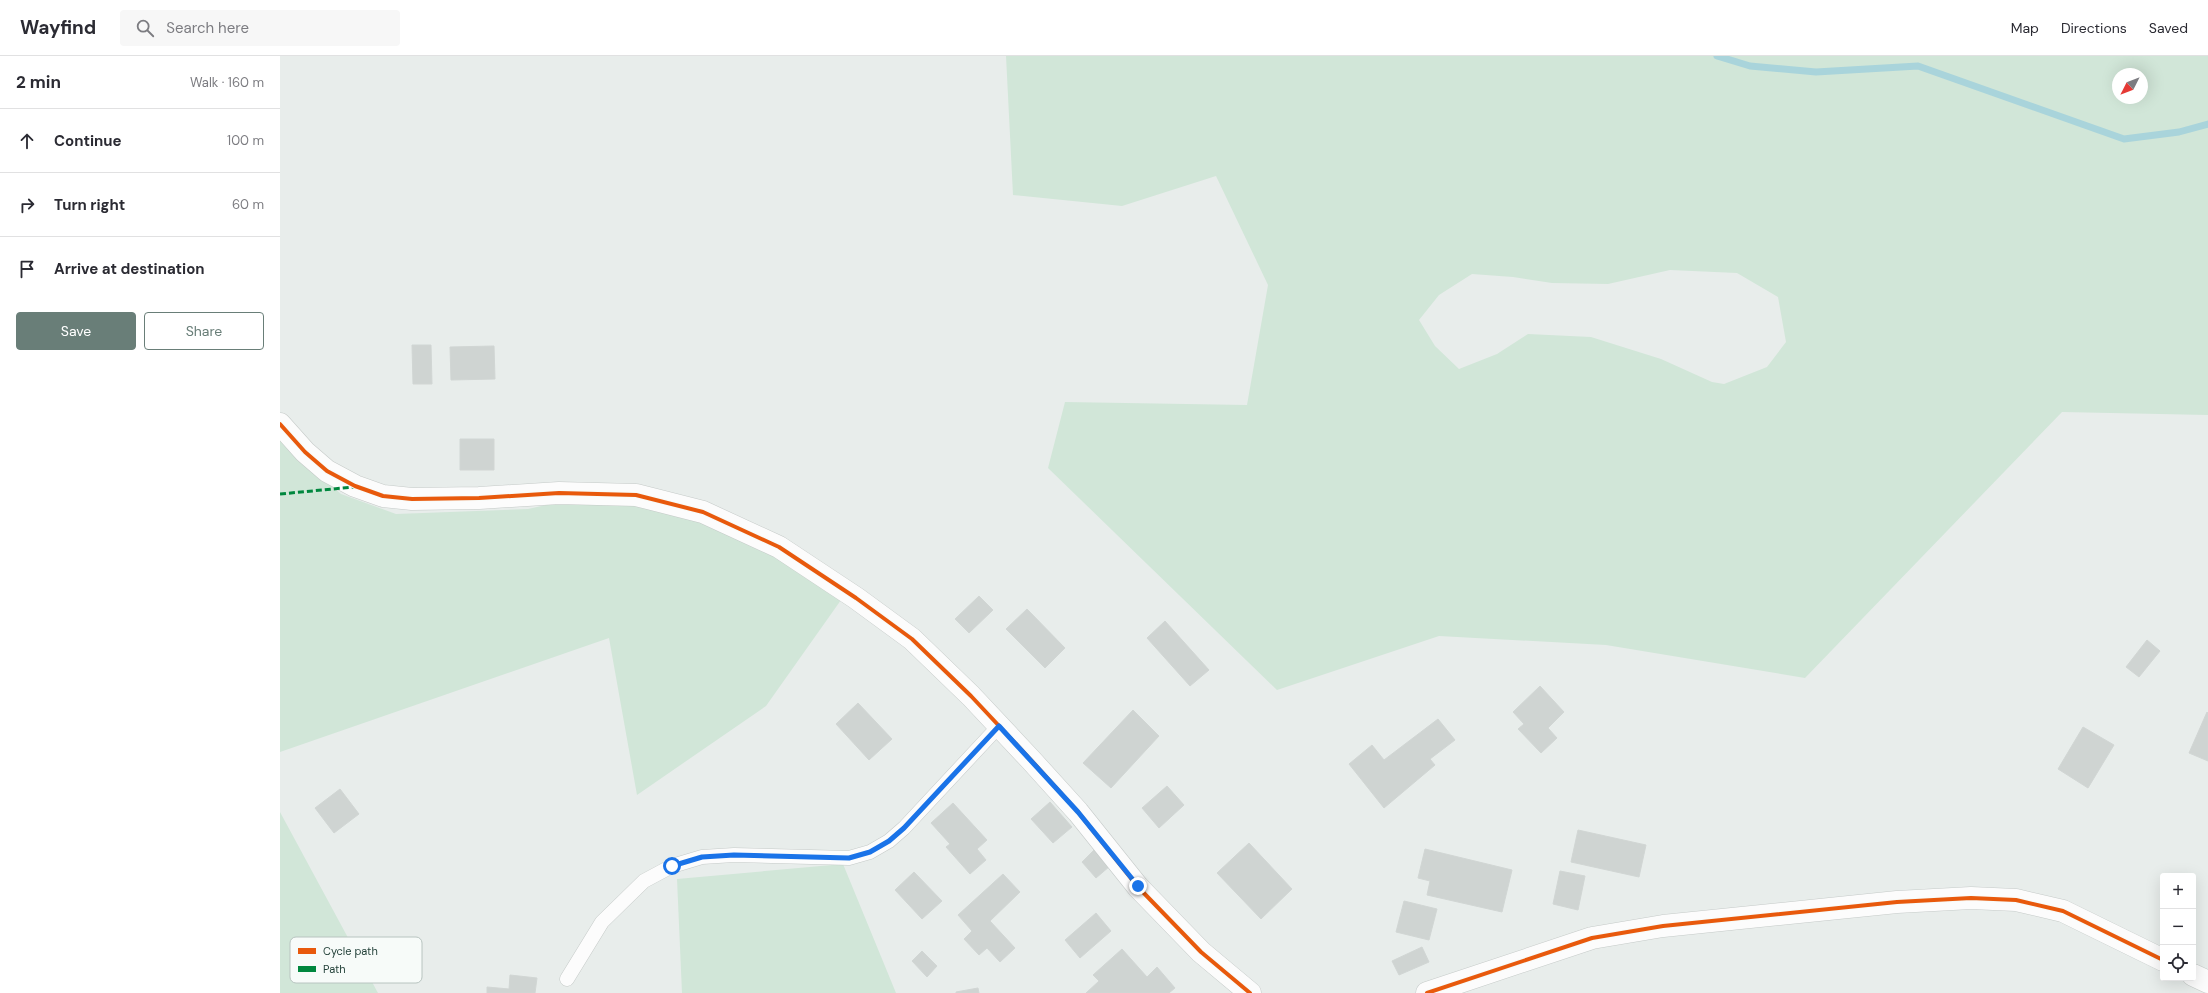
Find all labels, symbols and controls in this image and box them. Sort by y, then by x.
search box [120,10,400,46]
text: Wayfind [20,15,96,40]
icon: search [134,17,156,39]
text: Search here [166,18,249,38]
text: Map [2011,19,2039,37]
text: Directions [2061,19,2127,37]
text: Saved [2149,19,2188,37]
north arrow [2112,68,2148,104]
text: 2 min [16,71,61,93]
text: Walk · 160 m [190,74,264,91]
icon: ahead [16,130,38,152]
text: Continue [54,131,122,151]
text: 100 m [227,132,264,149]
icon: right [16,194,38,216]
text: Turn right [54,195,125,215]
text: 60 m [232,196,264,213]
icon: arrive [16,258,38,280]
text: Arrive at destination [54,259,205,279]
button: Save [16,312,136,350]
button: Share [144,312,264,350]
route start [663,857,681,875]
map controls [2160,873,2196,981]
button: + [2160,873,2196,909]
route end [1129,877,1147,895]
button: − [2160,909,2196,945]
legend [290,937,422,983]
text: Cycle path [323,944,378,958]
button: locate [2160,945,2196,981]
text: Path [323,962,346,976]

